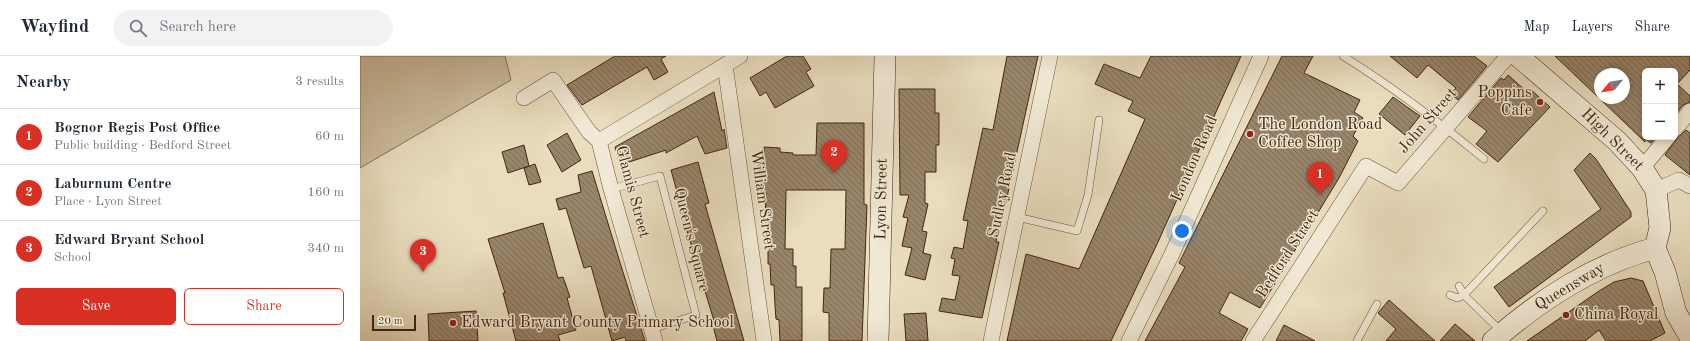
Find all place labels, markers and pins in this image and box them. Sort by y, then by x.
place label: Poppins Cafe [1478,85,1532,119]
marker: Poppins Cafe [1535,97,1545,107]
place label: The London Road Coffee Shop [1258,117,1382,151]
marker: The London Road Coffee Shop [1245,129,1255,139]
pin: 2 [821,140,847,173]
pin: 1 [1307,162,1333,195]
pin: 3 [410,239,436,272]
place label: China Royal [1574,307,1658,323]
marker: China Royal [1561,310,1571,320]
place label: Edward Bryant County Primary School [461,315,734,331]
marker: Edward Bryant County Primary School [448,318,458,328]

